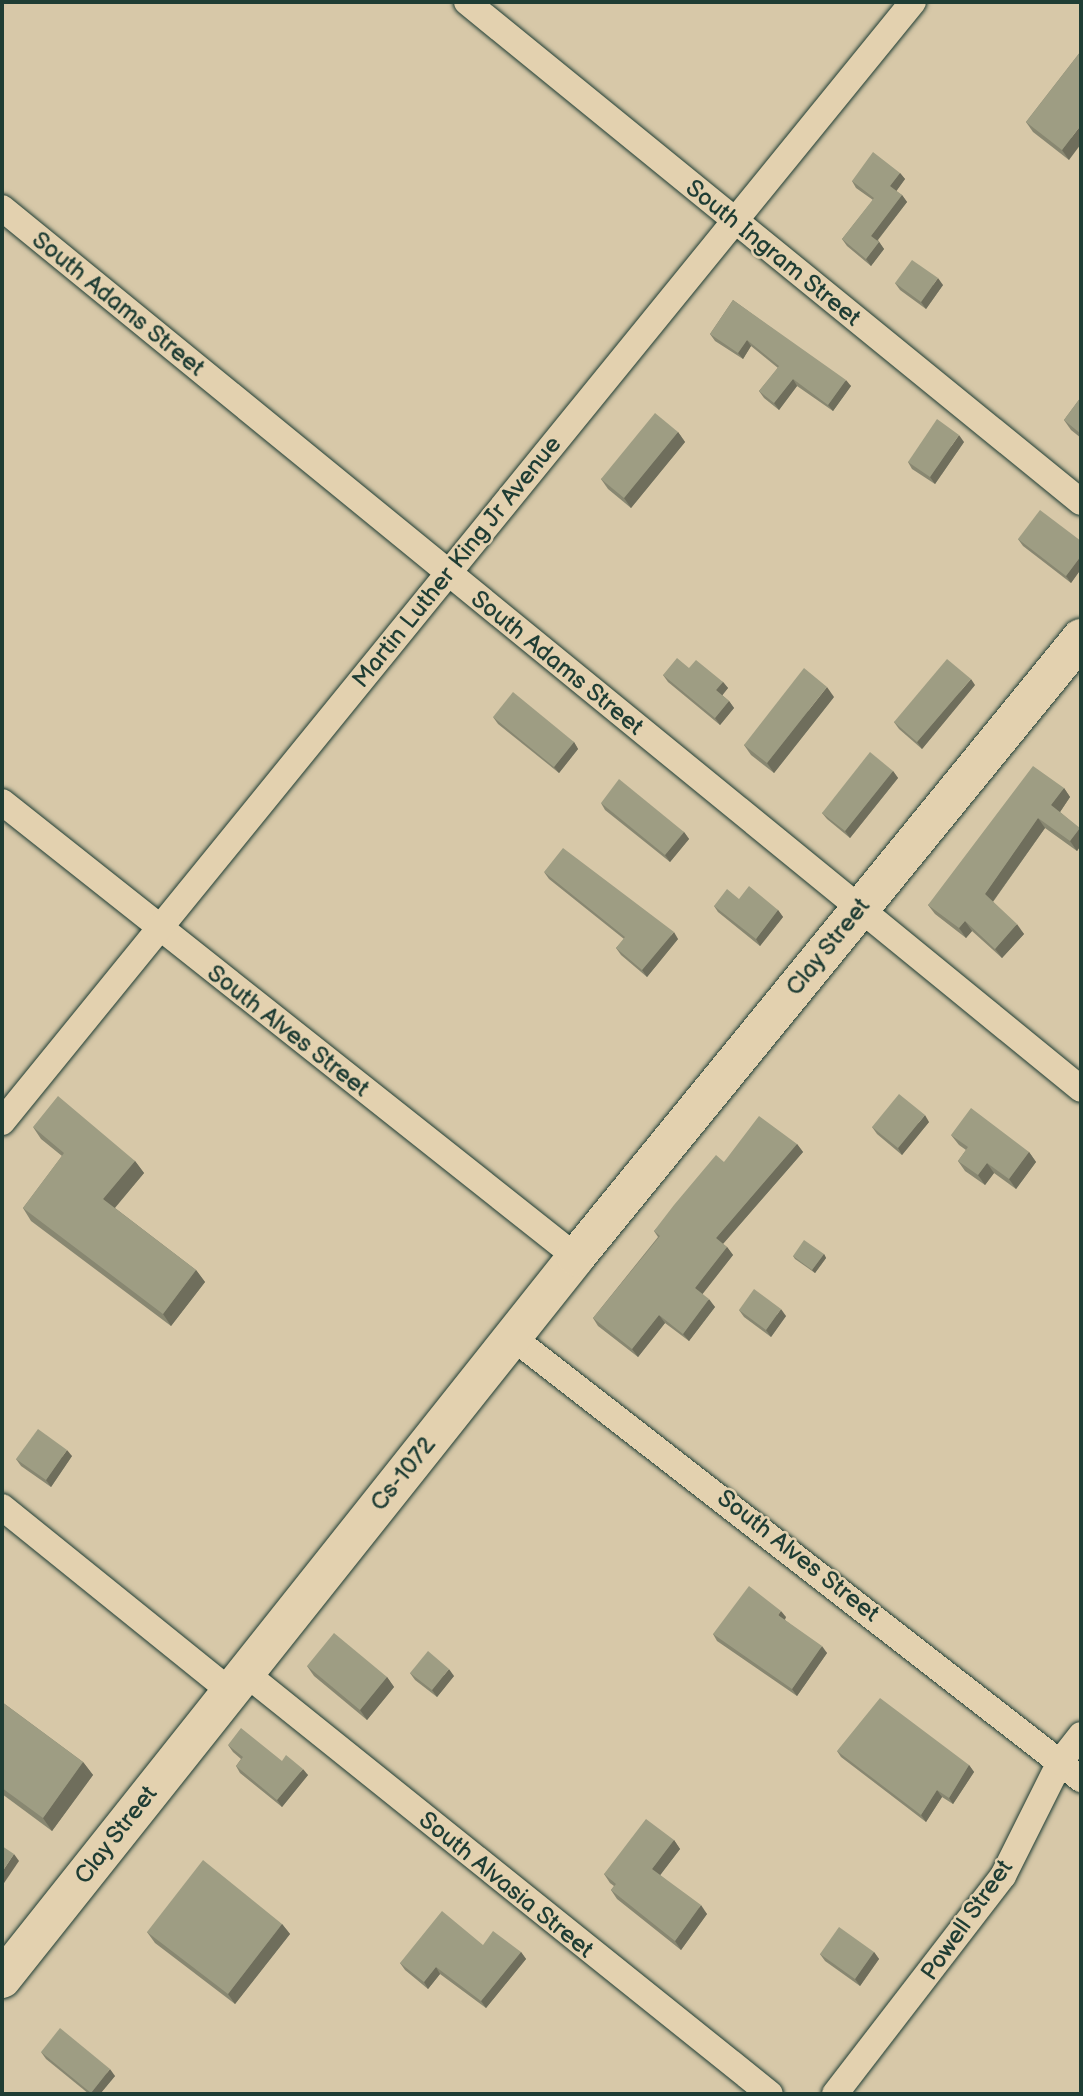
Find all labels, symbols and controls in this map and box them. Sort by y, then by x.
street label: South Ingram Street [680,173,866,333]
street label: South Adams Street [26,225,210,383]
street label: Martin Luther King Jr Avenue [346,430,568,694]
street label: South Adams Street [465,584,649,742]
street label: Clay Street [779,892,877,1002]
street label: South Alves Street [201,959,375,1103]
street label: Cs-1072 [364,1431,442,1517]
street label: South Alves Street [711,1484,885,1628]
street label: Clay Street [68,1779,164,1891]
street label: South Alvasia Street [413,1806,599,1964]
street label: Powell Street [915,1854,1019,1986]

